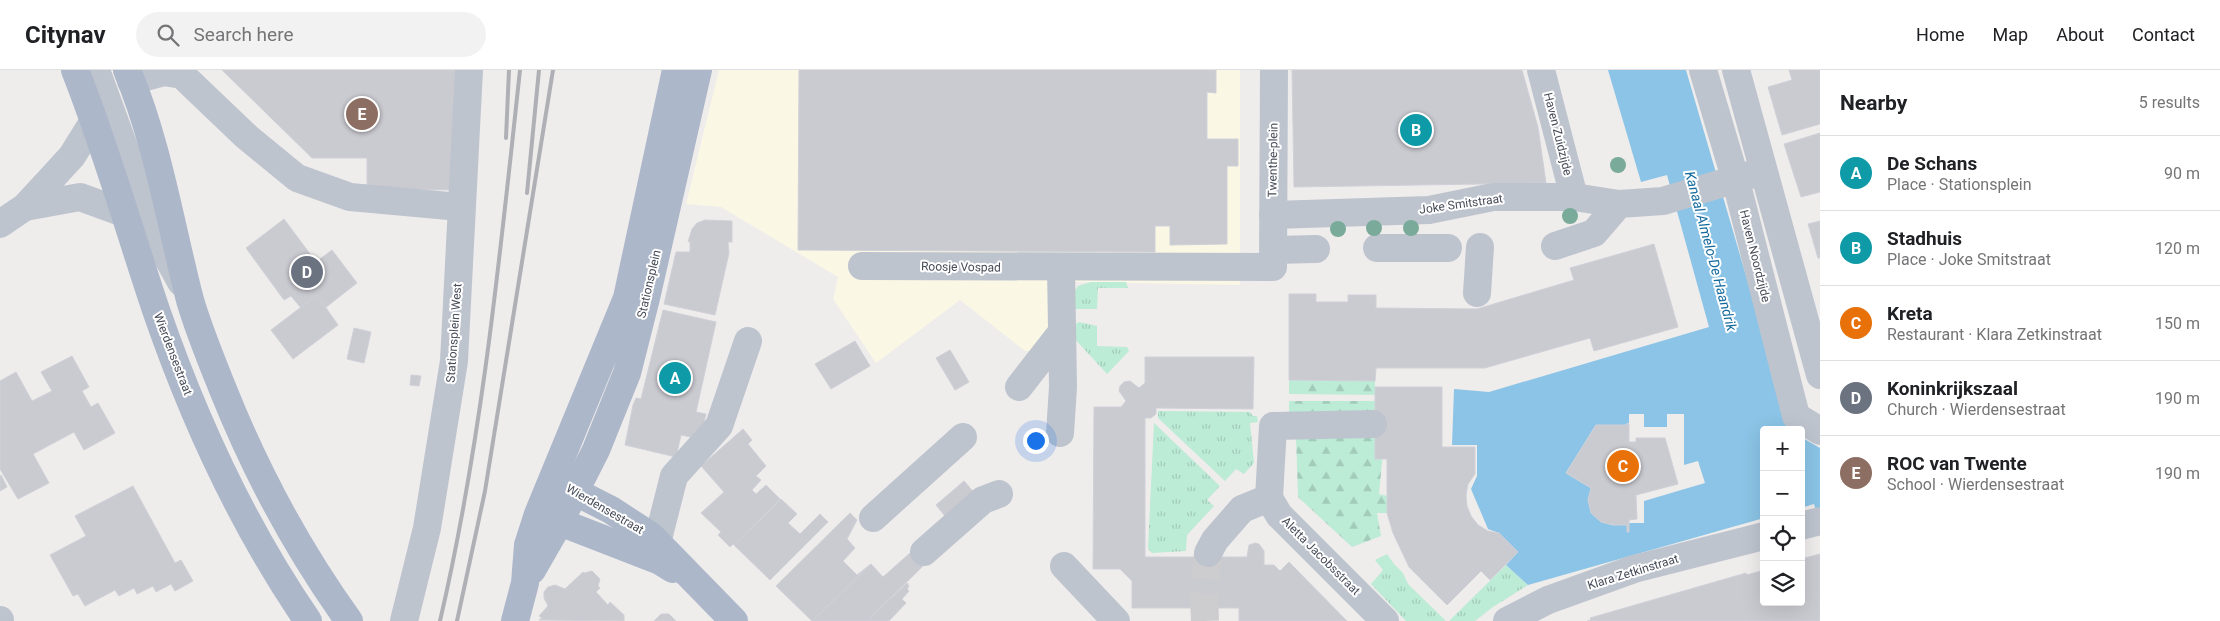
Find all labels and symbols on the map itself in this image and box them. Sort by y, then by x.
street label: Haven Zuidzijde [1541,91,1575,177]
pin: E [346,95,378,133]
pin: B [1400,111,1432,149]
street label: Twenthe-plein [1265,123,1281,197]
water label: Kanaal Almelo-De Haandrik [1682,169,1740,334]
street label: Joke Smitstraat [1418,191,1504,217]
street label: Haven Noordzijde [1737,208,1773,304]
street label: Stationsplein [634,248,664,320]
pin: D [291,253,323,291]
street label: Roosje Vospad [921,259,1001,275]
street label: Stationsplein West [444,283,464,383]
street label: Wierdensestraat [151,311,195,397]
pin: A [659,359,691,397]
your location [1023,428,1049,454]
pin: C [1607,447,1639,485]
street label: Wierdensestraat [564,481,646,537]
street label: Aletta Jacobsstraat [1279,514,1363,598]
street label: Klara Zetkinstraat [1586,552,1680,592]

